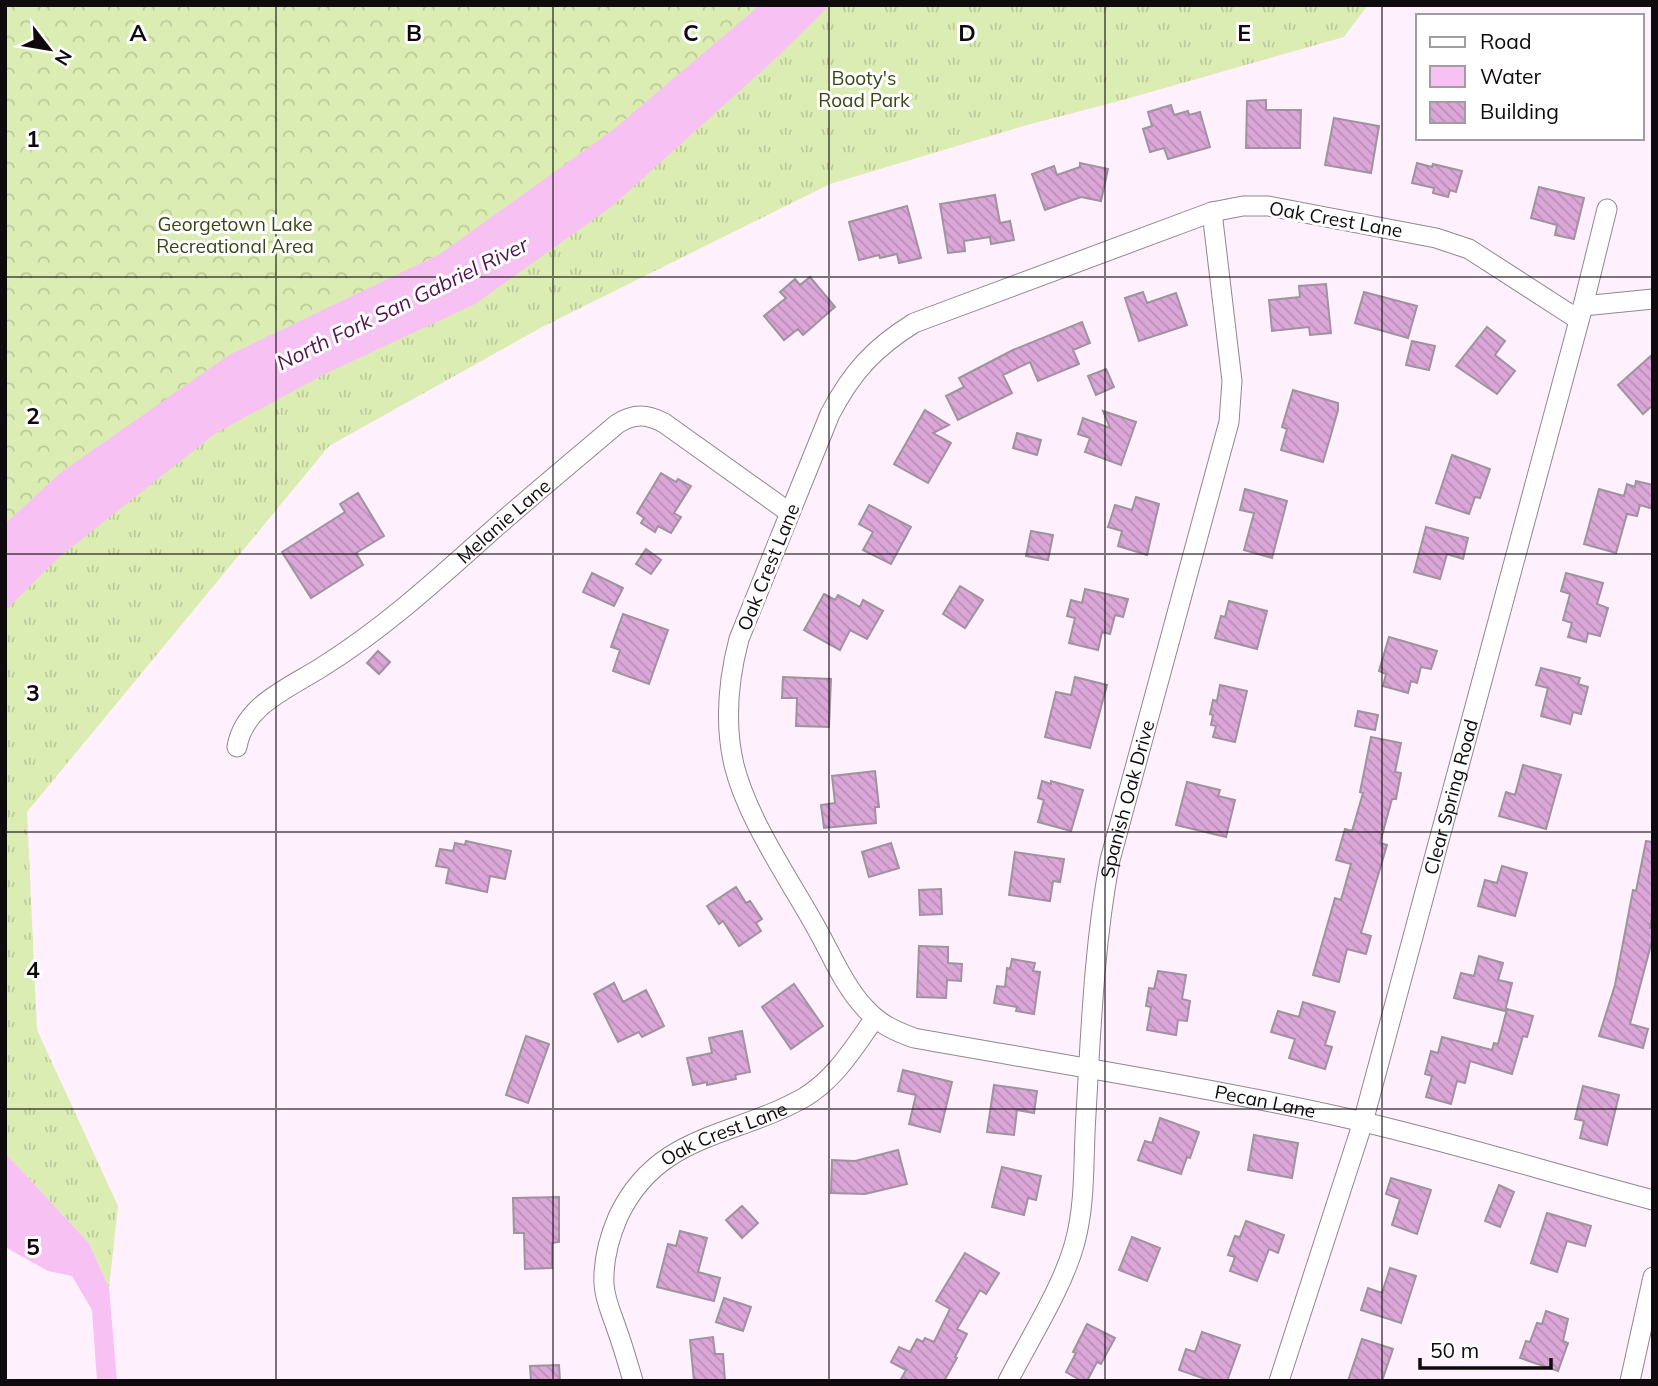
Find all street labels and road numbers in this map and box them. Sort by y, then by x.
street label: Oak Crest Lane [1267,195,1405,243]
street label: Melanie Lane [452,474,555,569]
street label: Oak Crest Lane [732,500,804,634]
street label: Spanish Oak Drive [1095,717,1160,880]
street label: Clear Spring Road [1418,717,1483,877]
street label: Pecan Lane [1213,1079,1318,1123]
street label: Oak Crest Lane [656,1096,791,1171]

